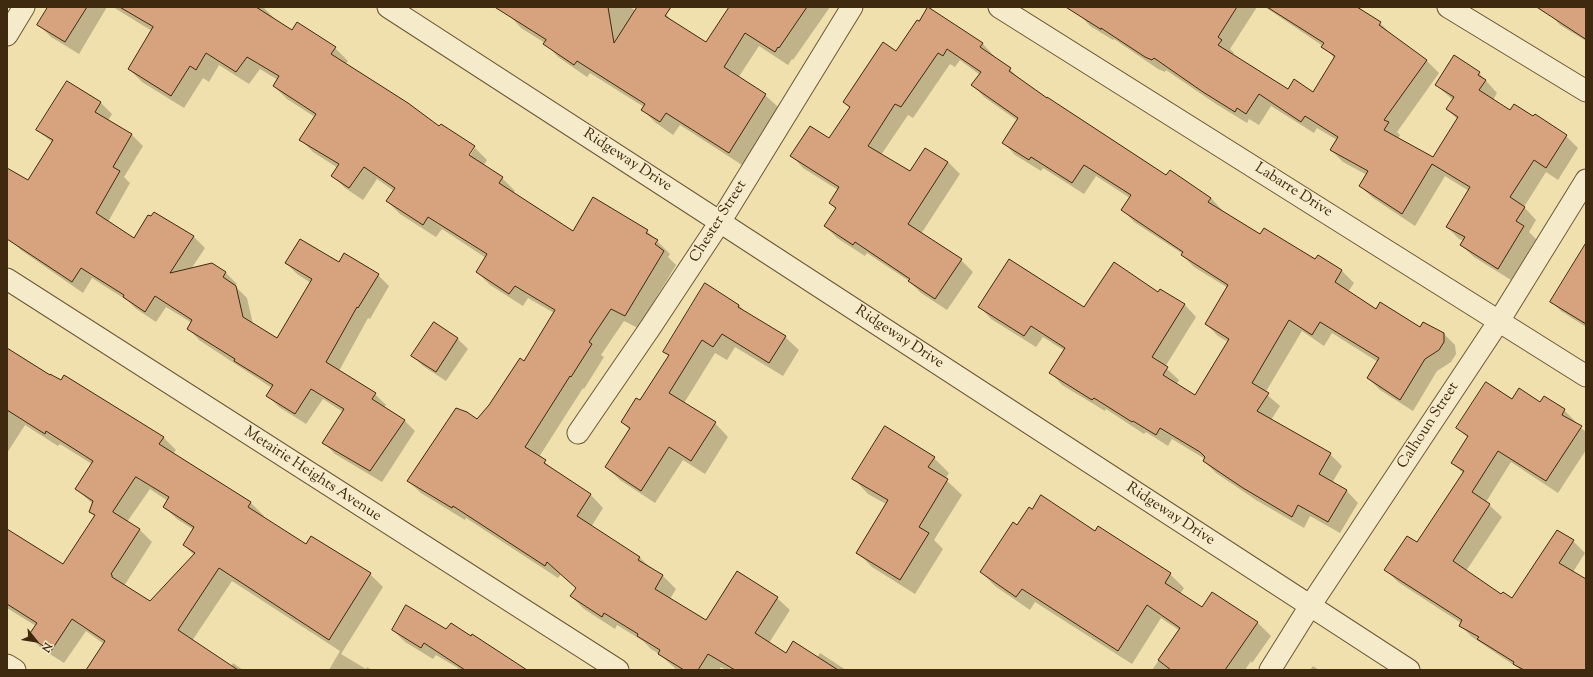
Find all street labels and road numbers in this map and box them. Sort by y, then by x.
street label: Ridgeway Drive [579,126,675,196]
street label: Labarre Drive [1251,160,1335,222]
street label: Chester Street [687,178,751,266]
street label: Ridgeway Drive [851,303,947,373]
street label: Calhoun Street [1394,379,1464,473]
street label: Metairie Heights Avenue [240,424,384,526]
street label: Ridgeway Drive [1122,480,1218,550]

